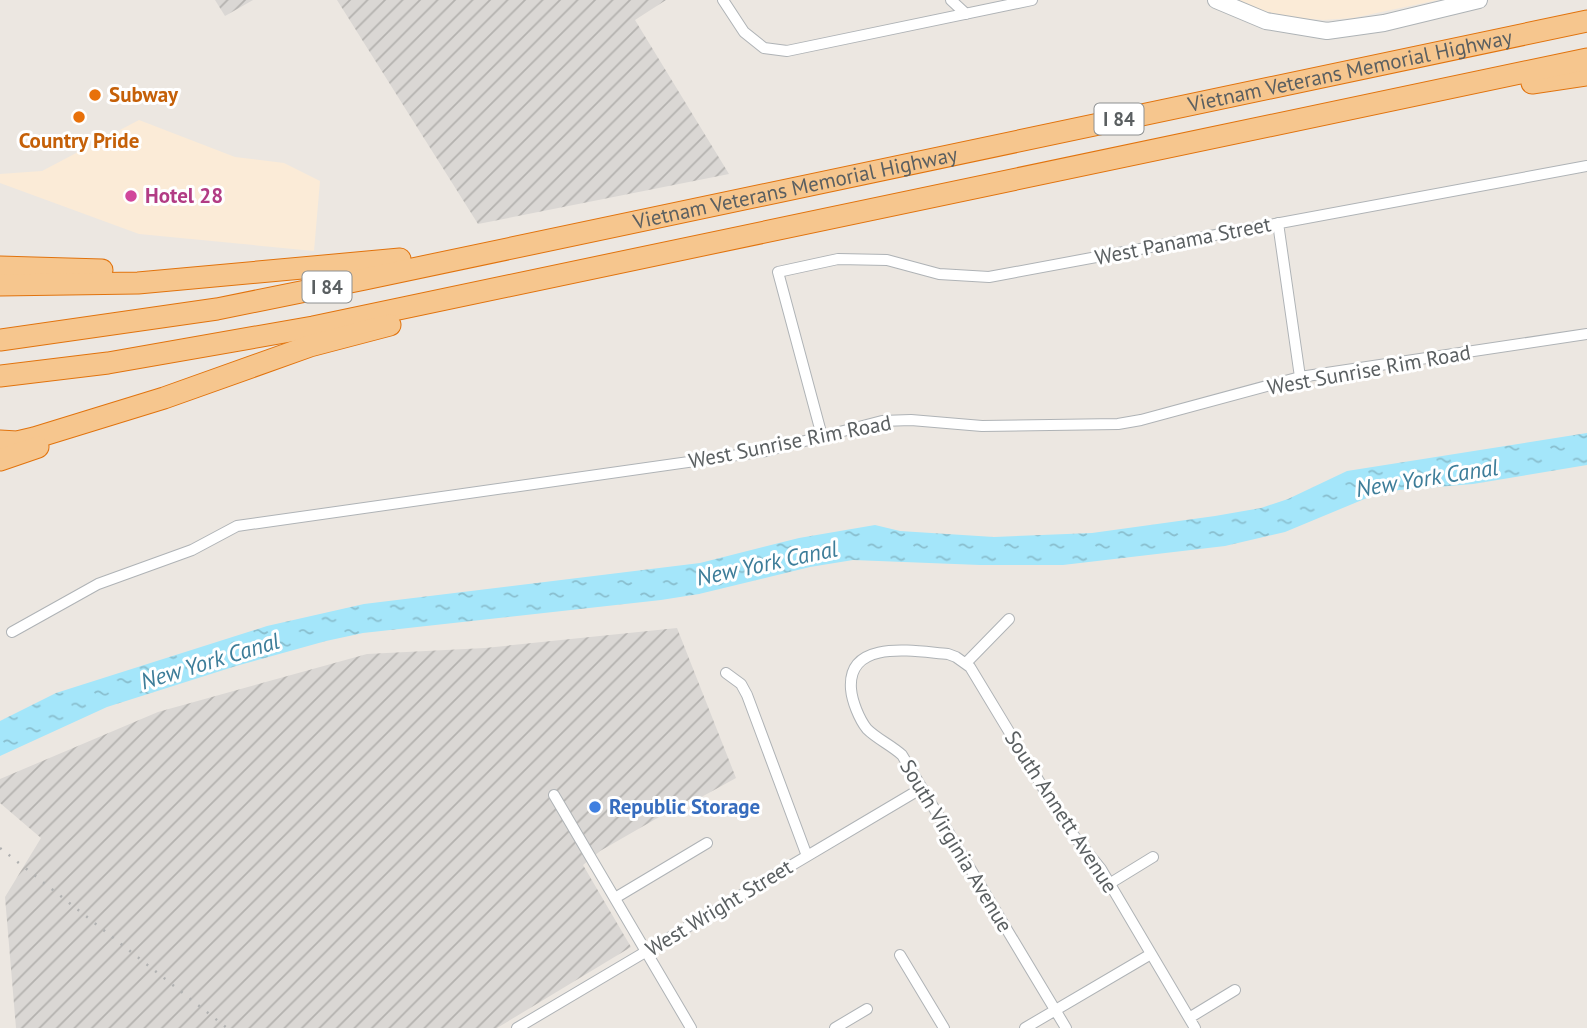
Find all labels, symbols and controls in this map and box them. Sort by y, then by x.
street label: Vietnam Veterans Memorial Highway [1184,23,1515,118]
place label: Subway [109,81,179,108]
marker: Subway [87,87,103,103]
road number: I 84 [1094,104,1144,134]
marker: Country Pride [71,109,87,125]
place label: Country Pride [19,127,139,154]
street label: Vietnam Veterans Memorial Highway [630,140,960,235]
place label: Hotel 28 [145,182,223,209]
marker: Hotel 28 [123,188,139,204]
street label: West Panama Street [1093,210,1273,271]
road number: I 84 [302,272,352,302]
street label: West Sunrise Rim Road [1265,338,1473,401]
street label: West Sunrise Rim Road [686,409,894,474]
water label: New York Canal [1354,452,1500,503]
water label: New York Canal [694,533,840,592]
water label: New York Canal [137,626,283,695]
street label: South Annett Avenue [999,726,1124,898]
street label: South Virginia Avenue [894,754,1019,937]
place label: Republic Storage [609,793,760,820]
marker: Republic Storage [587,799,603,815]
street label: West Wright Street [640,853,797,962]

